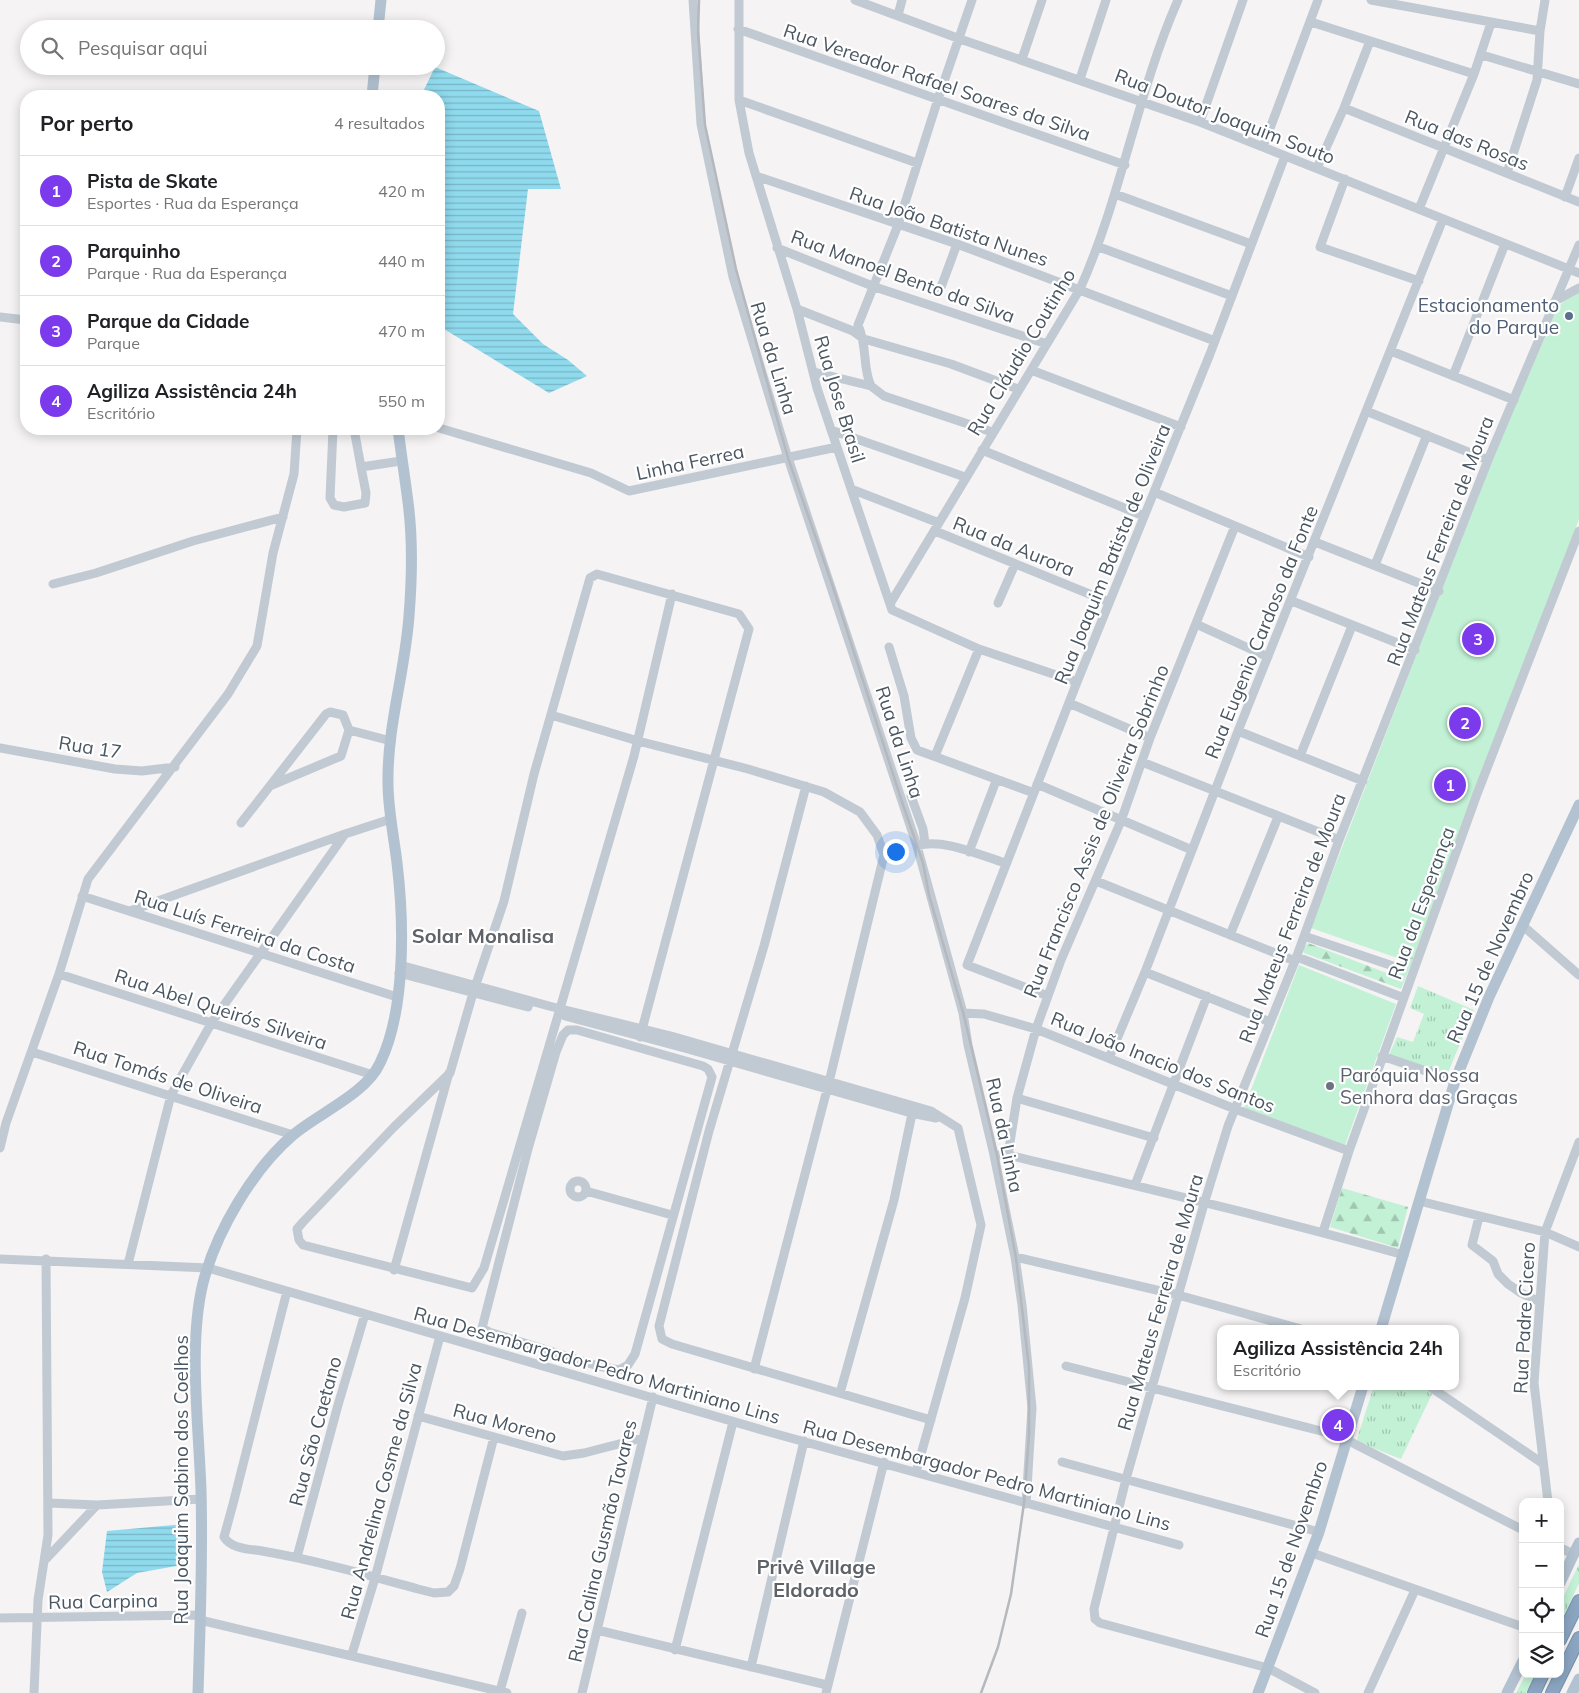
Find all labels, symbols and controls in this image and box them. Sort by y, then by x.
street label: Rua Vereador Rafael Soares da Silva [780,18,1094,146]
search box [20,20,445,75]
icon: search [38,34,66,62]
text: Pesquisar aqui [78,36,208,60]
street label: Rua Doutor Joaquim Souto [1112,63,1338,169]
street label: Rua das Rosas [1401,104,1533,176]
text: Por perto [40,110,134,136]
text: 4 resultados [334,113,425,133]
text: Pista de Skate [87,169,218,193]
text: 1 [51,181,61,201]
text: 420 m [378,181,425,201]
street label: Rua João Batista Nunes [846,181,1052,271]
text: Esportes · Rua da Esperança [87,193,299,213]
street label: Rua Manoel Bento da Silva [788,224,1018,328]
text: Parquinho [87,239,181,263]
text: 2 [51,251,61,271]
text: 440 m [378,251,425,271]
text: Parque · Rua da Esperança [87,263,287,283]
street label: Rua Cláudio Coutinho [962,264,1080,440]
place label: Estacionamento do Parque [1418,293,1559,339]
street label: Rua da Linha [745,299,803,417]
text: Parque da Cidade [87,309,250,333]
marker: Estacionamento do Parque [1563,310,1575,322]
text: 3 [51,321,61,341]
text: 470 m [378,321,425,341]
street label: Rua Jose Brasil [809,332,871,466]
text: Parque [87,333,140,353]
text: Agiliza Assistência 24h [87,379,297,403]
text: 4 [51,391,61,411]
text: 550 m [378,391,425,411]
text: Escritório [87,403,155,423]
street label: Rua Mateus Ferreira de Moura [1381,413,1499,669]
street label: Rua Joaquim Batista de Oliveira [1049,420,1175,688]
street label: Linha Ferrea [634,439,746,485]
street label: Rua Eugenio Cardoso da Fonte [1199,502,1323,762]
street label: Rua da Aurora [950,511,1078,581]
pin: 3 [1462,620,1494,658]
street label: Rua Francisco Assis de Oliveira Sobrinho [1018,661,1174,1001]
street label: Rua da Linha [871,683,929,801]
pin: 2 [1449,704,1481,742]
street label: Rua 17 [57,730,123,764]
pin: 1 [1434,766,1466,804]
street label: Rua Mateus Ferreira de Moura [1233,790,1351,1046]
street label: Rua da Esperança [1382,823,1460,983]
your location [883,839,909,865]
street label: Rua 15 de Novembro [1441,867,1539,1047]
street label: Rua Luís Ferreira da Costa [131,884,359,978]
district label: Solar Monalisa [412,923,554,948]
street label: Rua Abel Queirós Silveira [112,963,330,1055]
street label: Rua João Inacio dos Santos [1047,1006,1279,1118]
street label: Rua Tomás de Oliveira [71,1035,265,1119]
place label: Paróquia Nossa Senhora das Graças [1340,1063,1518,1109]
street label: Rua da Linha [981,1075,1029,1195]
marker: Paróquia Nossa Senhora das Graças [1324,1080,1336,1092]
street label: Rua Mateus Ferreira de Moura [1112,1171,1208,1433]
street label: Rua Padre Cicero [1508,1241,1540,1395]
street label: Rua Desembargador Pedro Martiniano Lins [411,1301,783,1429]
popup [1217,1325,1459,1390]
street label: Rua Joaquim Sabino dos Coelhos [169,1335,193,1625]
text: Agiliza Assistência 24h [1233,1336,1443,1360]
street label: Rua São Caetano [283,1354,347,1508]
street label: Rua Andrelina Cosme da Silva [335,1360,427,1622]
text: Escritório [1233,1360,1301,1380]
street label: Rua Moreno [450,1398,560,1448]
pin: 4 [1322,1406,1354,1444]
street label: Rua Desembargador Pedro Martiniano Lins [800,1414,1174,1536]
street label: Rua Calina Gusmão Tavares [562,1417,642,1665]
street label: Rua 15 de Novembro [1249,1457,1333,1641]
map controls [1519,1498,1564,1678]
button: + [1519,1498,1564,1543]
button: − [1519,1543,1564,1588]
district label: Privê Village Eldorado [756,1554,876,1602]
street label: Rua Carpina [48,1588,158,1614]
button: locate [1519,1588,1564,1633]
button: layers [1519,1633,1564,1678]

